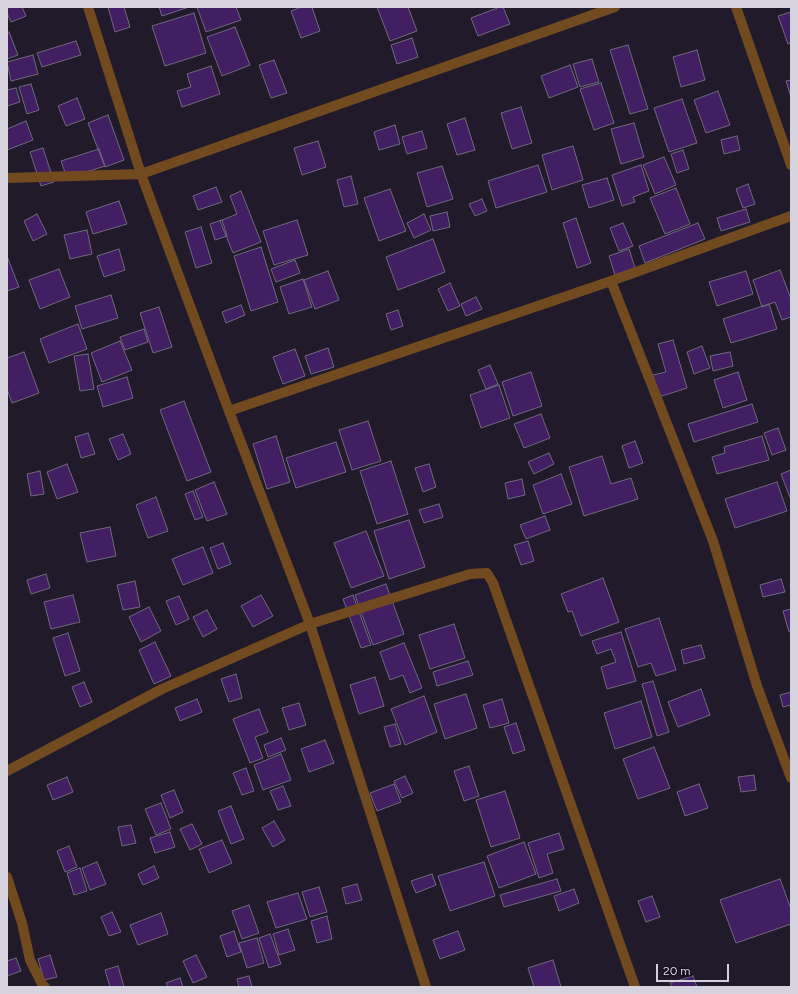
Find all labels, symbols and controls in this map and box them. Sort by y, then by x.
scale bar [658,956,731,982]
text: 20 m [663,964,691,978]

